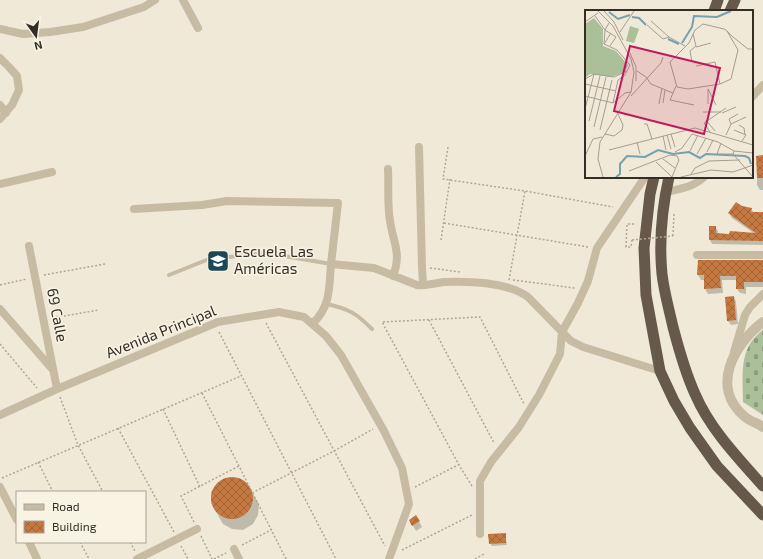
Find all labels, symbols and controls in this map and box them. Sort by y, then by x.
inset map [585,10,753,178]
north arrow [16,16,56,56]
text: N [33,39,44,53]
place label: Escuela Las Américas [234,242,314,277]
school or university icon: Escuela Las Américas [205,248,231,274]
street label: 69 Calle [44,286,72,343]
street label: Avenida Principal [103,301,219,361]
legend [16,491,146,543]
text: Road [52,499,80,513]
text: Building [52,519,97,533]

